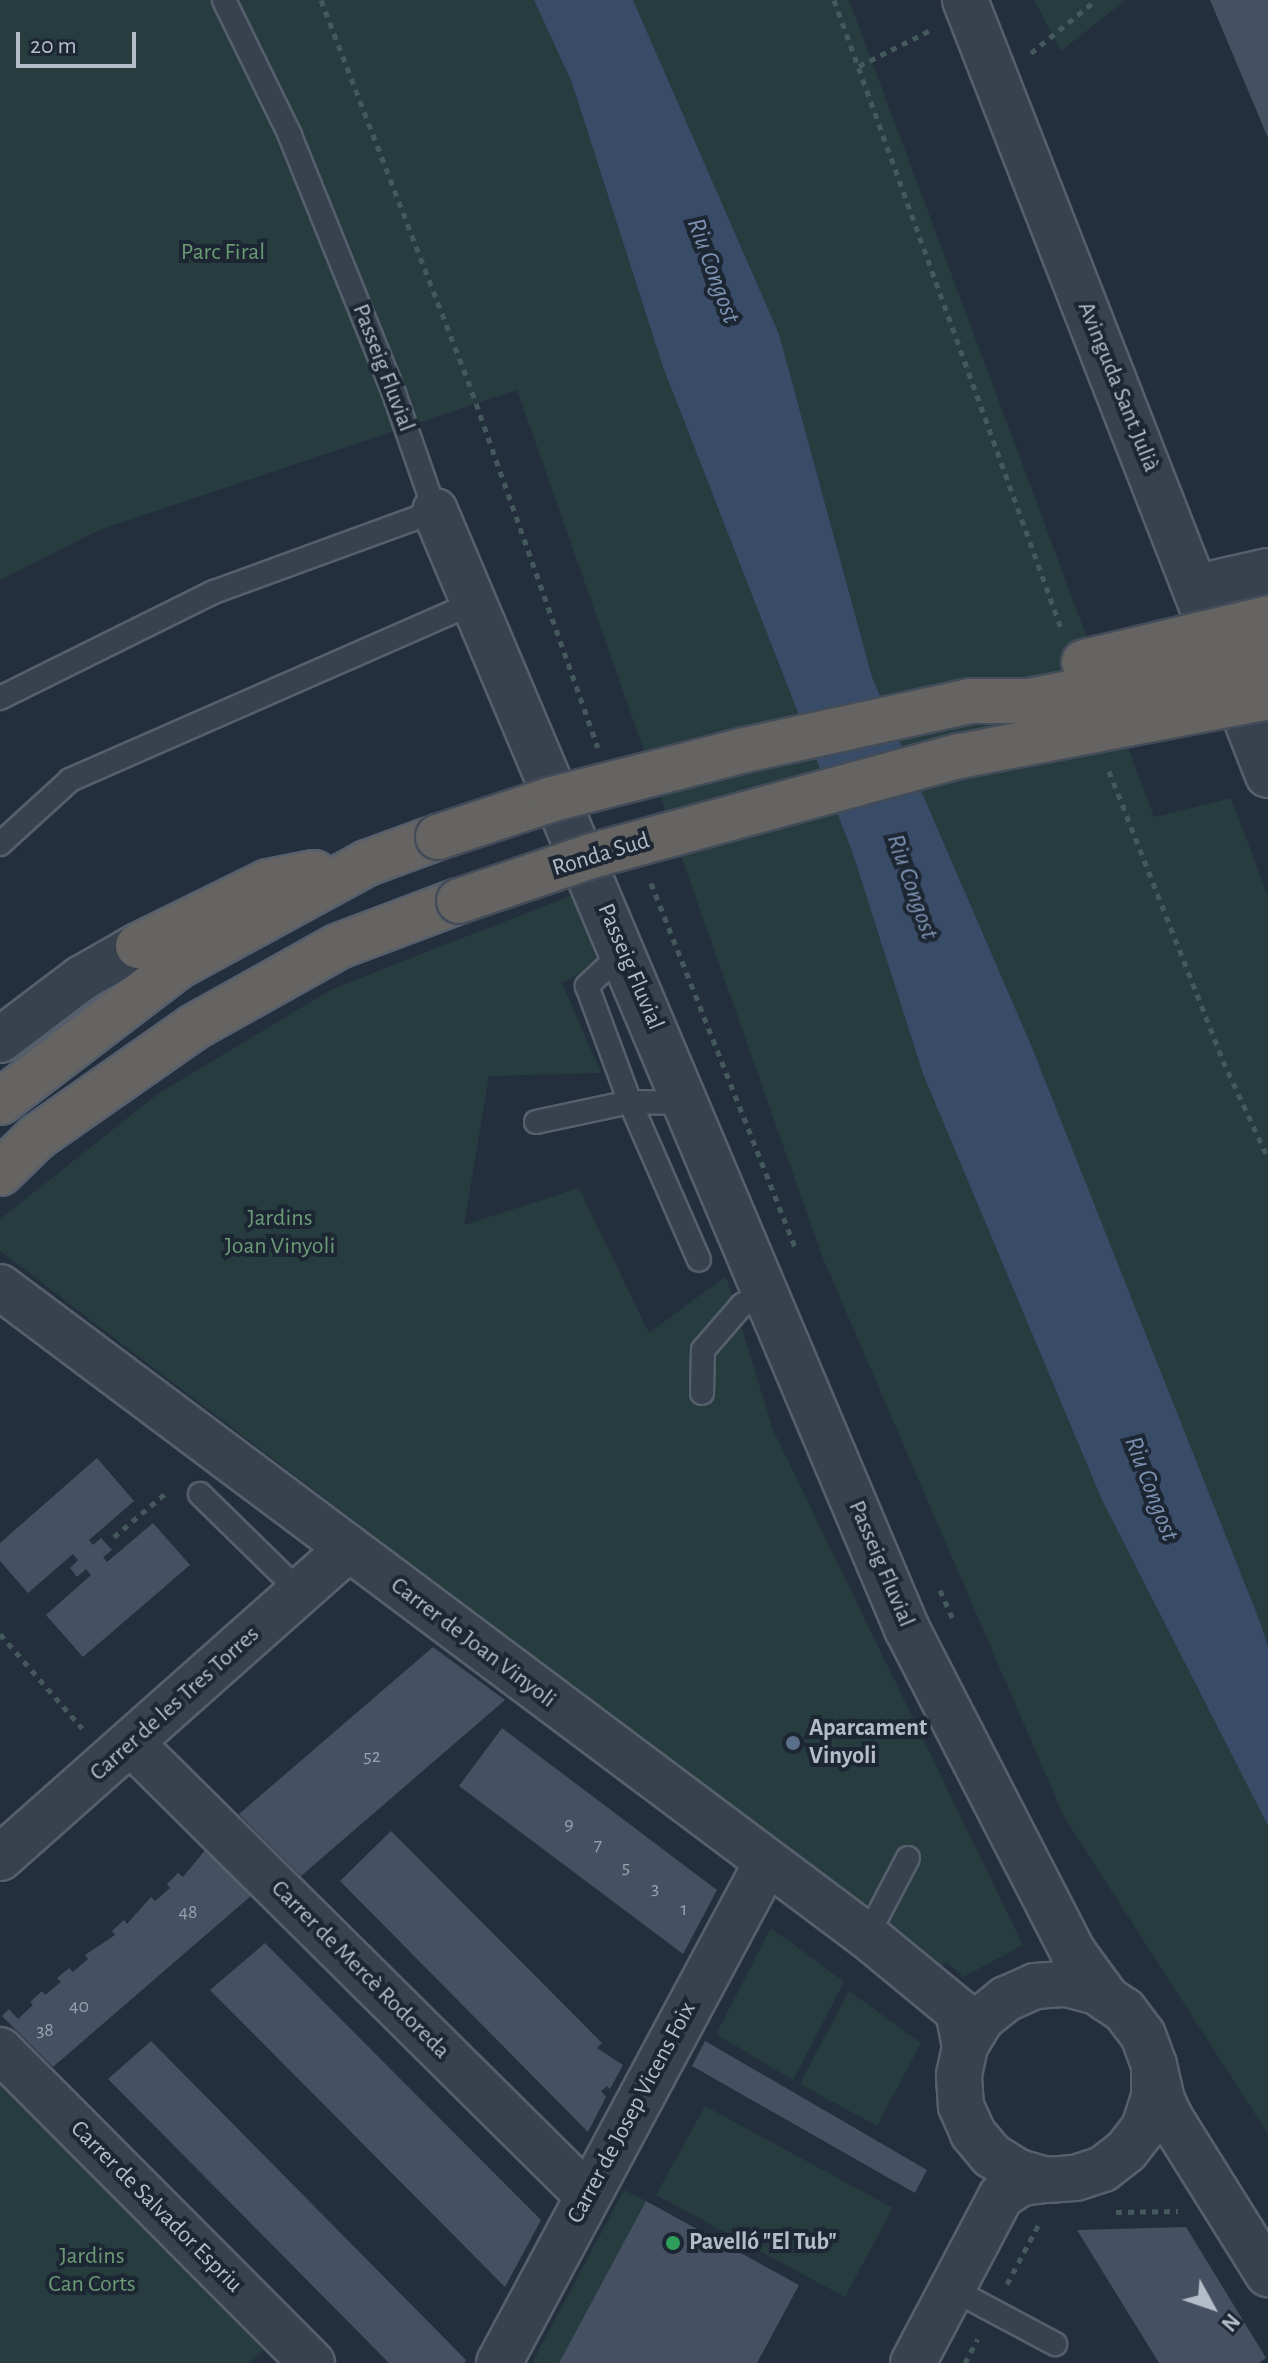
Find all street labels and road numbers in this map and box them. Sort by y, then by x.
street label: Avinguda Sant Julià [1071,298,1165,476]
street label: Passeig Fluvial [345,300,421,436]
street label: Ronda Sud [549,827,653,883]
street label: Passeig Fluvial [590,899,670,1035]
street label: Passeig Fluvial [841,1496,921,1632]
street label: Carrer de Joan Vinyoli [385,1571,561,1715]
street label: Carrer de les Tres Torres [84,1620,266,1788]
street label: Carrer de Mercè Rodoreda [265,1875,455,2065]
street label: Carrer de Josep Vicens Foix [561,1997,703,2229]
street label: Carrer de Salvador Espriu [64,2115,248,2299]

